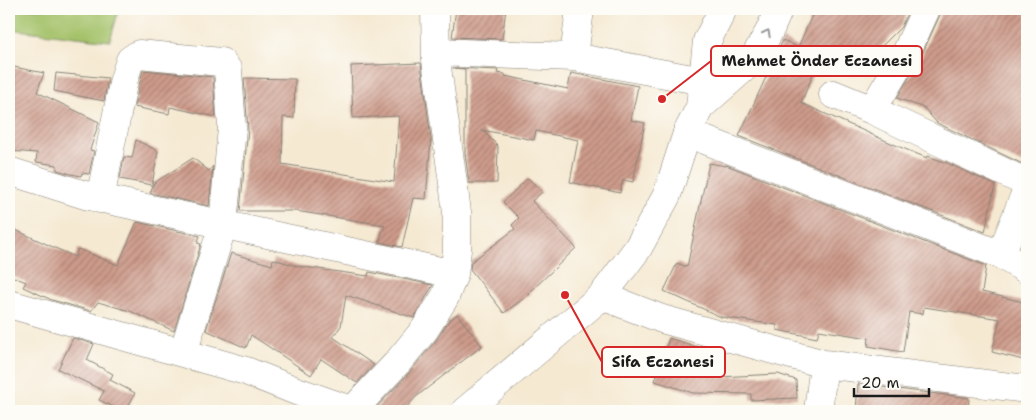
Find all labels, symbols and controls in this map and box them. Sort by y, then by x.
one-way arrow [761,30,771,39]
callout: Mehmet Önder Eczanesi [711,46,922,76]
text: Mehmet Önder Eczanesi [722,51,912,71]
callout: Sifa Eczanesi [602,347,725,377]
text: Sifa Eczanesi [612,352,714,372]
scale bar [854,365,928,397]
text: 20 m [861,373,900,393]

